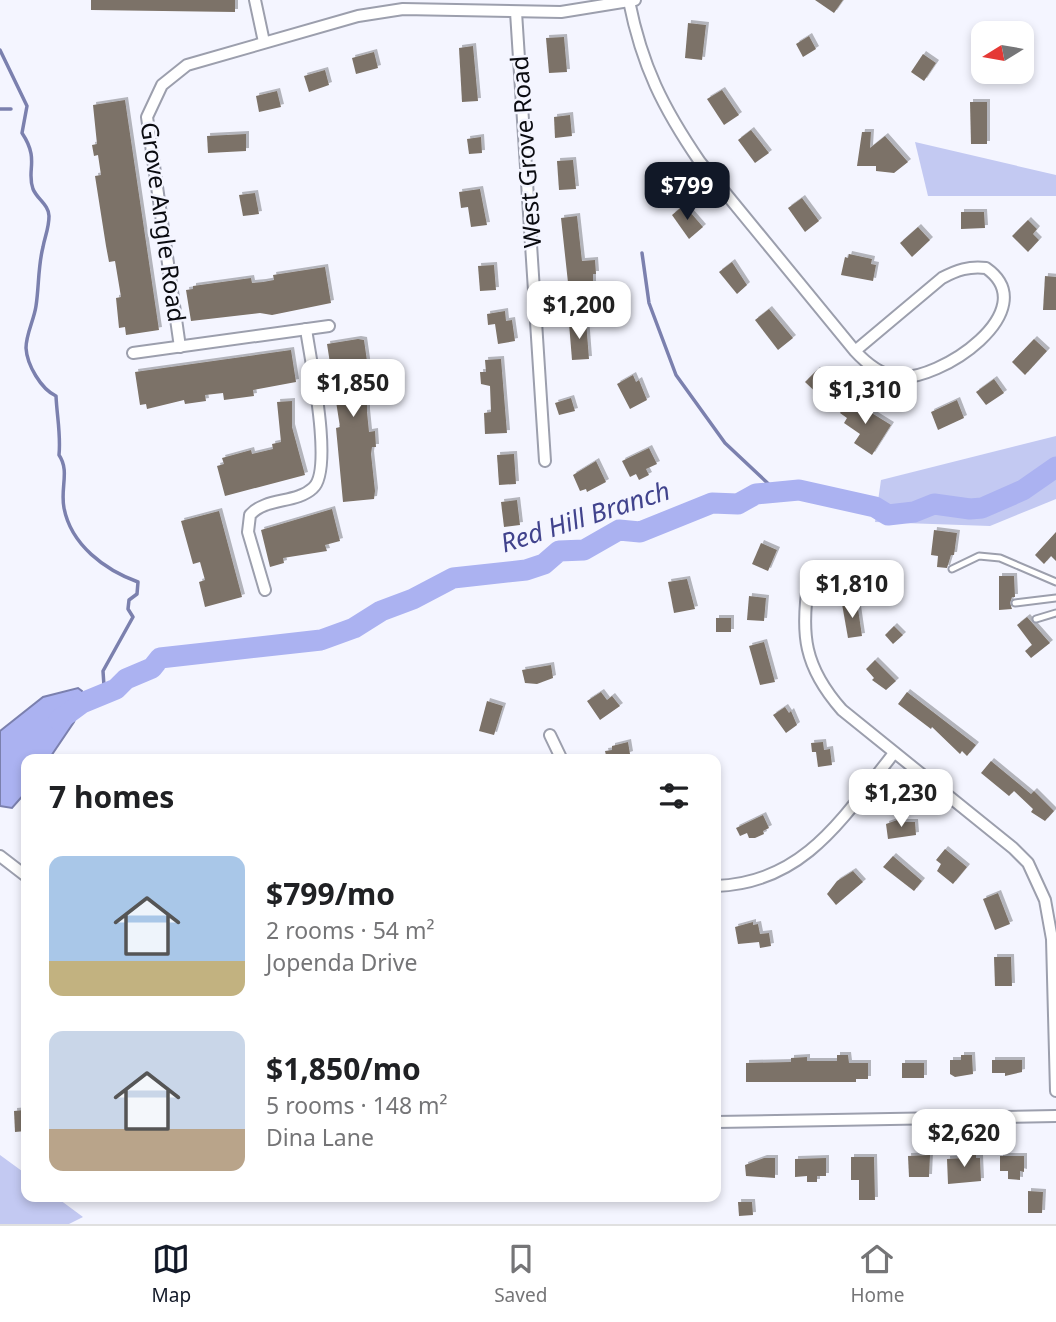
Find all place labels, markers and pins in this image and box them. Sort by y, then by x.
pin: $799 [646,162,728,222]
pin: $1,200 [522,282,636,341]
pin: $1,850 [296,360,410,419]
pin: $1,310 [808,366,922,426]
pin: $1,810 [795,560,909,620]
pin: $1,230 [844,770,958,829]
pin: $2,620 [907,1110,1021,1169]

